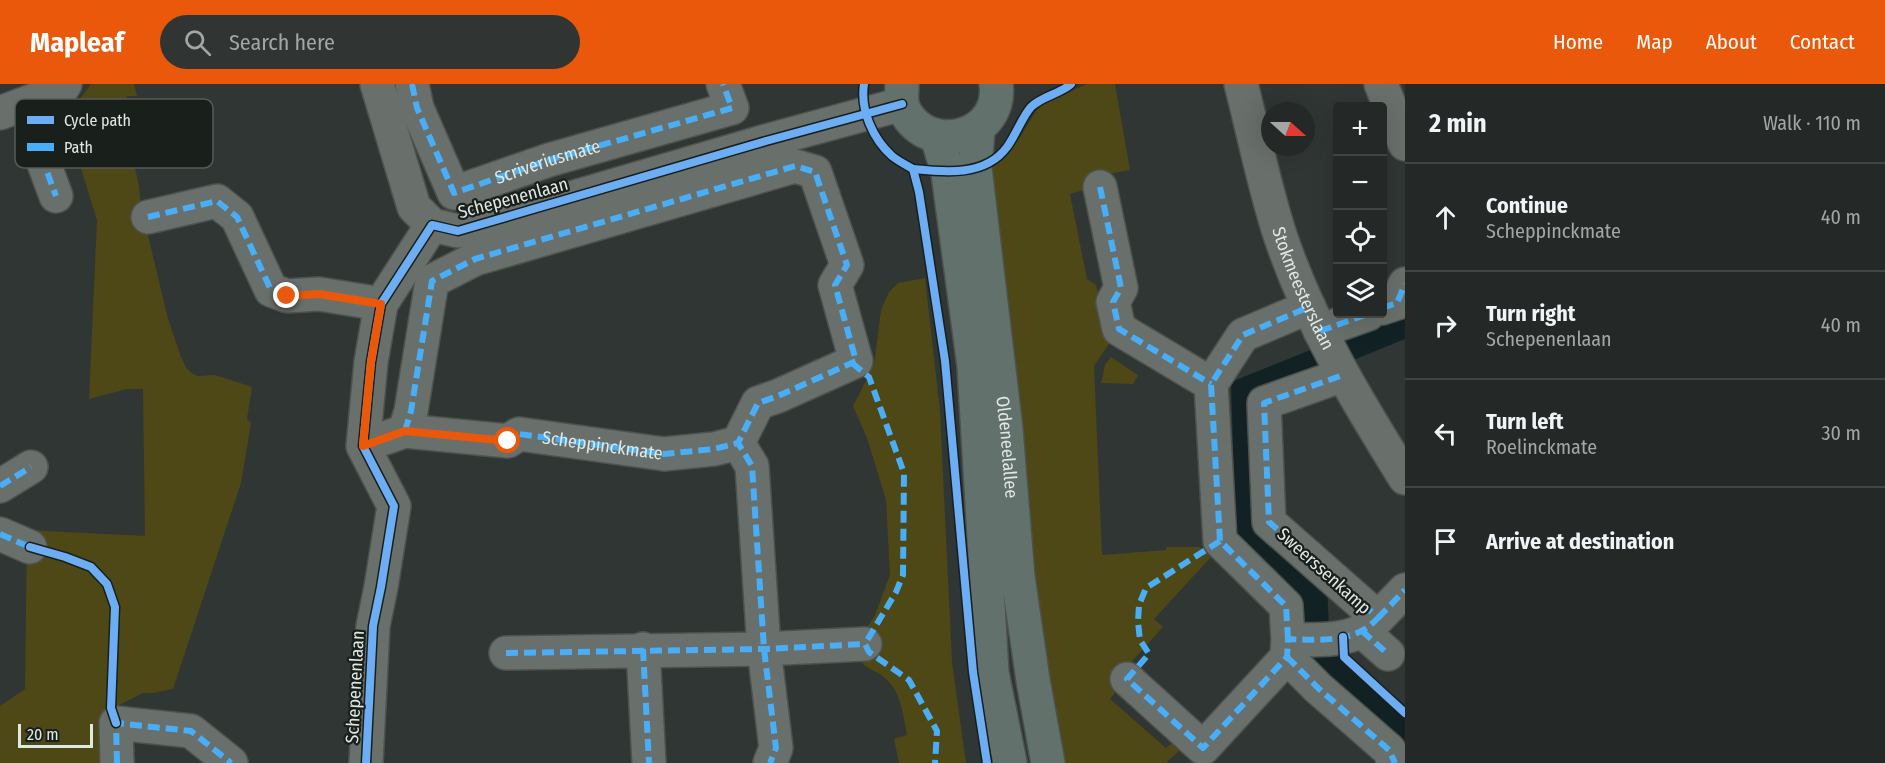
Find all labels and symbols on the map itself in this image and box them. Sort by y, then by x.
legend [15,99,213,168]
north arrow [1261,102,1315,156]
text: Cycle path [64,111,131,130]
street label: Scriveriusmate [492,135,603,189]
text: Path [64,138,93,157]
street label: Schepenenlaan [456,173,570,223]
street label: Stokmeesterslaan [1267,224,1339,354]
route end [273,282,299,308]
street label: Oldeneelallee [991,395,1023,499]
street label: Scheppinckmate [541,426,664,465]
route start [494,427,520,453]
street label: Sweerssenkamp [1273,523,1375,619]
street label: Schepenenlaan [341,630,369,744]
scale bar [18,721,93,748]

